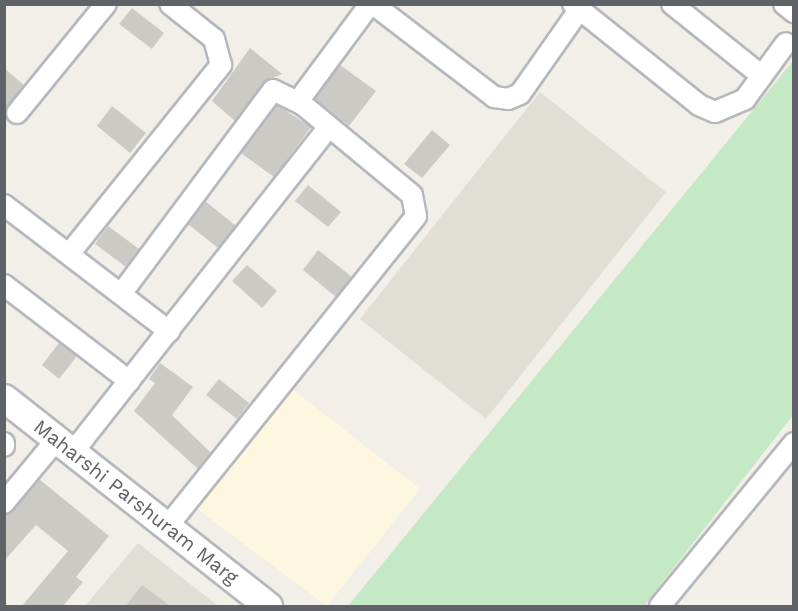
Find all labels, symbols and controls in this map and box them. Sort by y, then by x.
street label: Maharshi Parshuram Marg [29,415,243,589]

